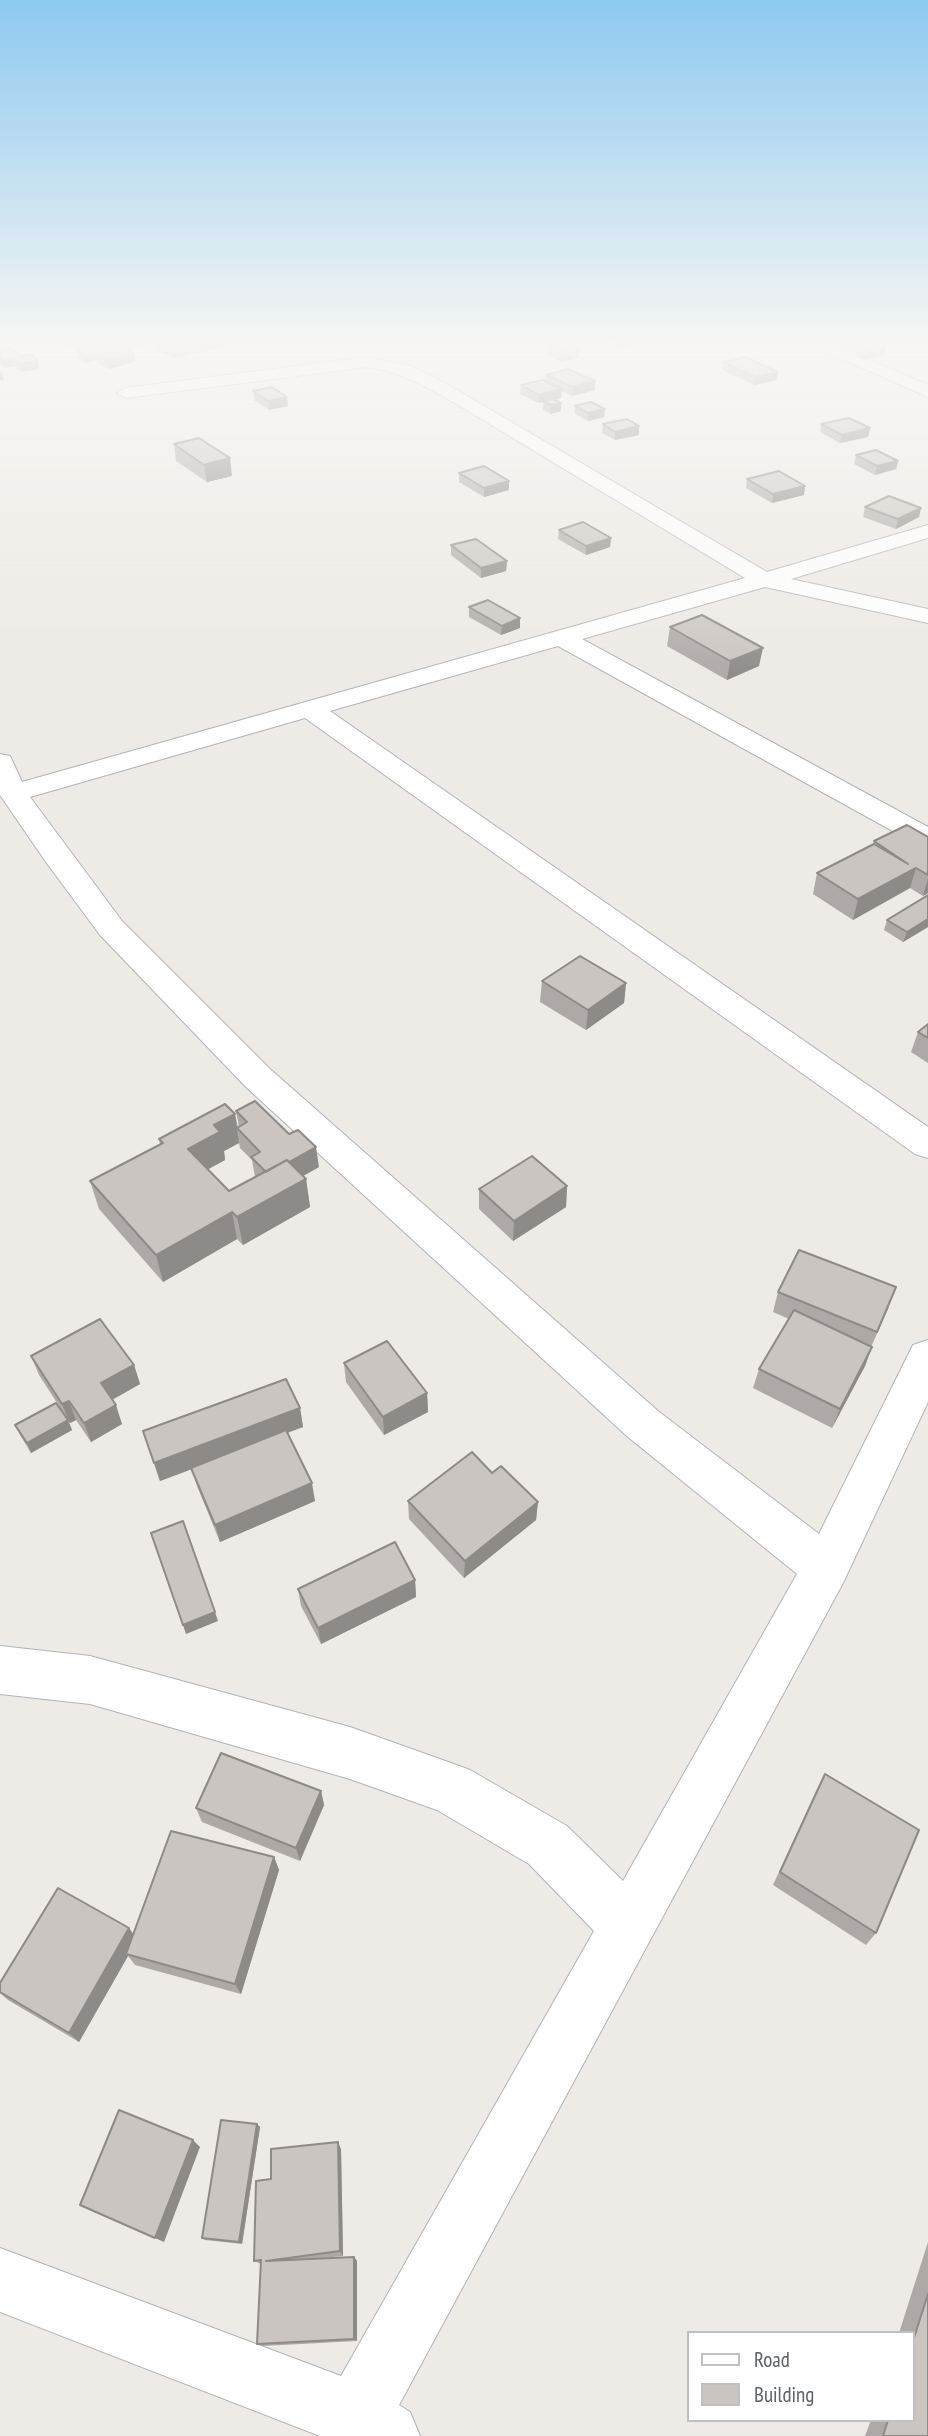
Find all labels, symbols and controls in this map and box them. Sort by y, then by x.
legend [687,2331,914,2422]
text: Road [754,2346,790,2373]
text: Building [754,2381,814,2408]

